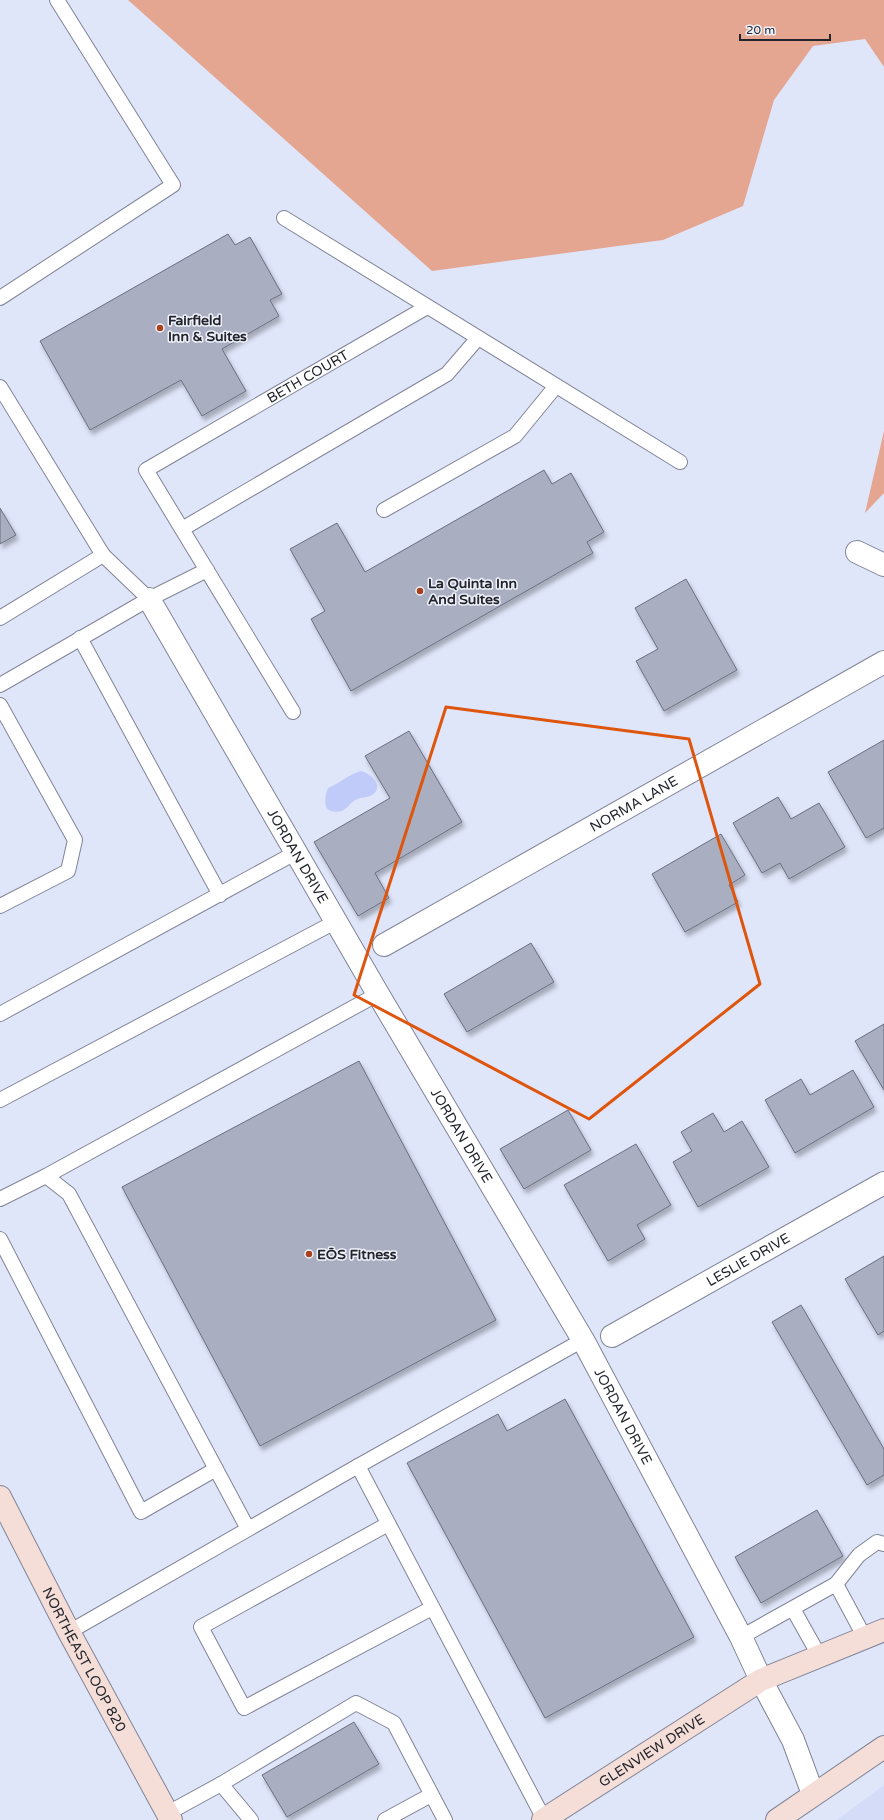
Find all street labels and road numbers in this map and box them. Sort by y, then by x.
street label: BETH COURT [264,346,352,407]
street label: NORMA LANE [587,772,681,835]
street label: JORDAN DRIVE [264,806,332,906]
street label: JORDAN DRIVE [427,1085,496,1186]
street label: LESLIE DRIVE [703,1229,793,1290]
street label: JORDAN DRIVE [591,1365,656,1467]
street label: NORTHEAST LOOP 820 [39,1584,130,1735]
street label: GLENVIEW DRIVE [595,1710,708,1791]

